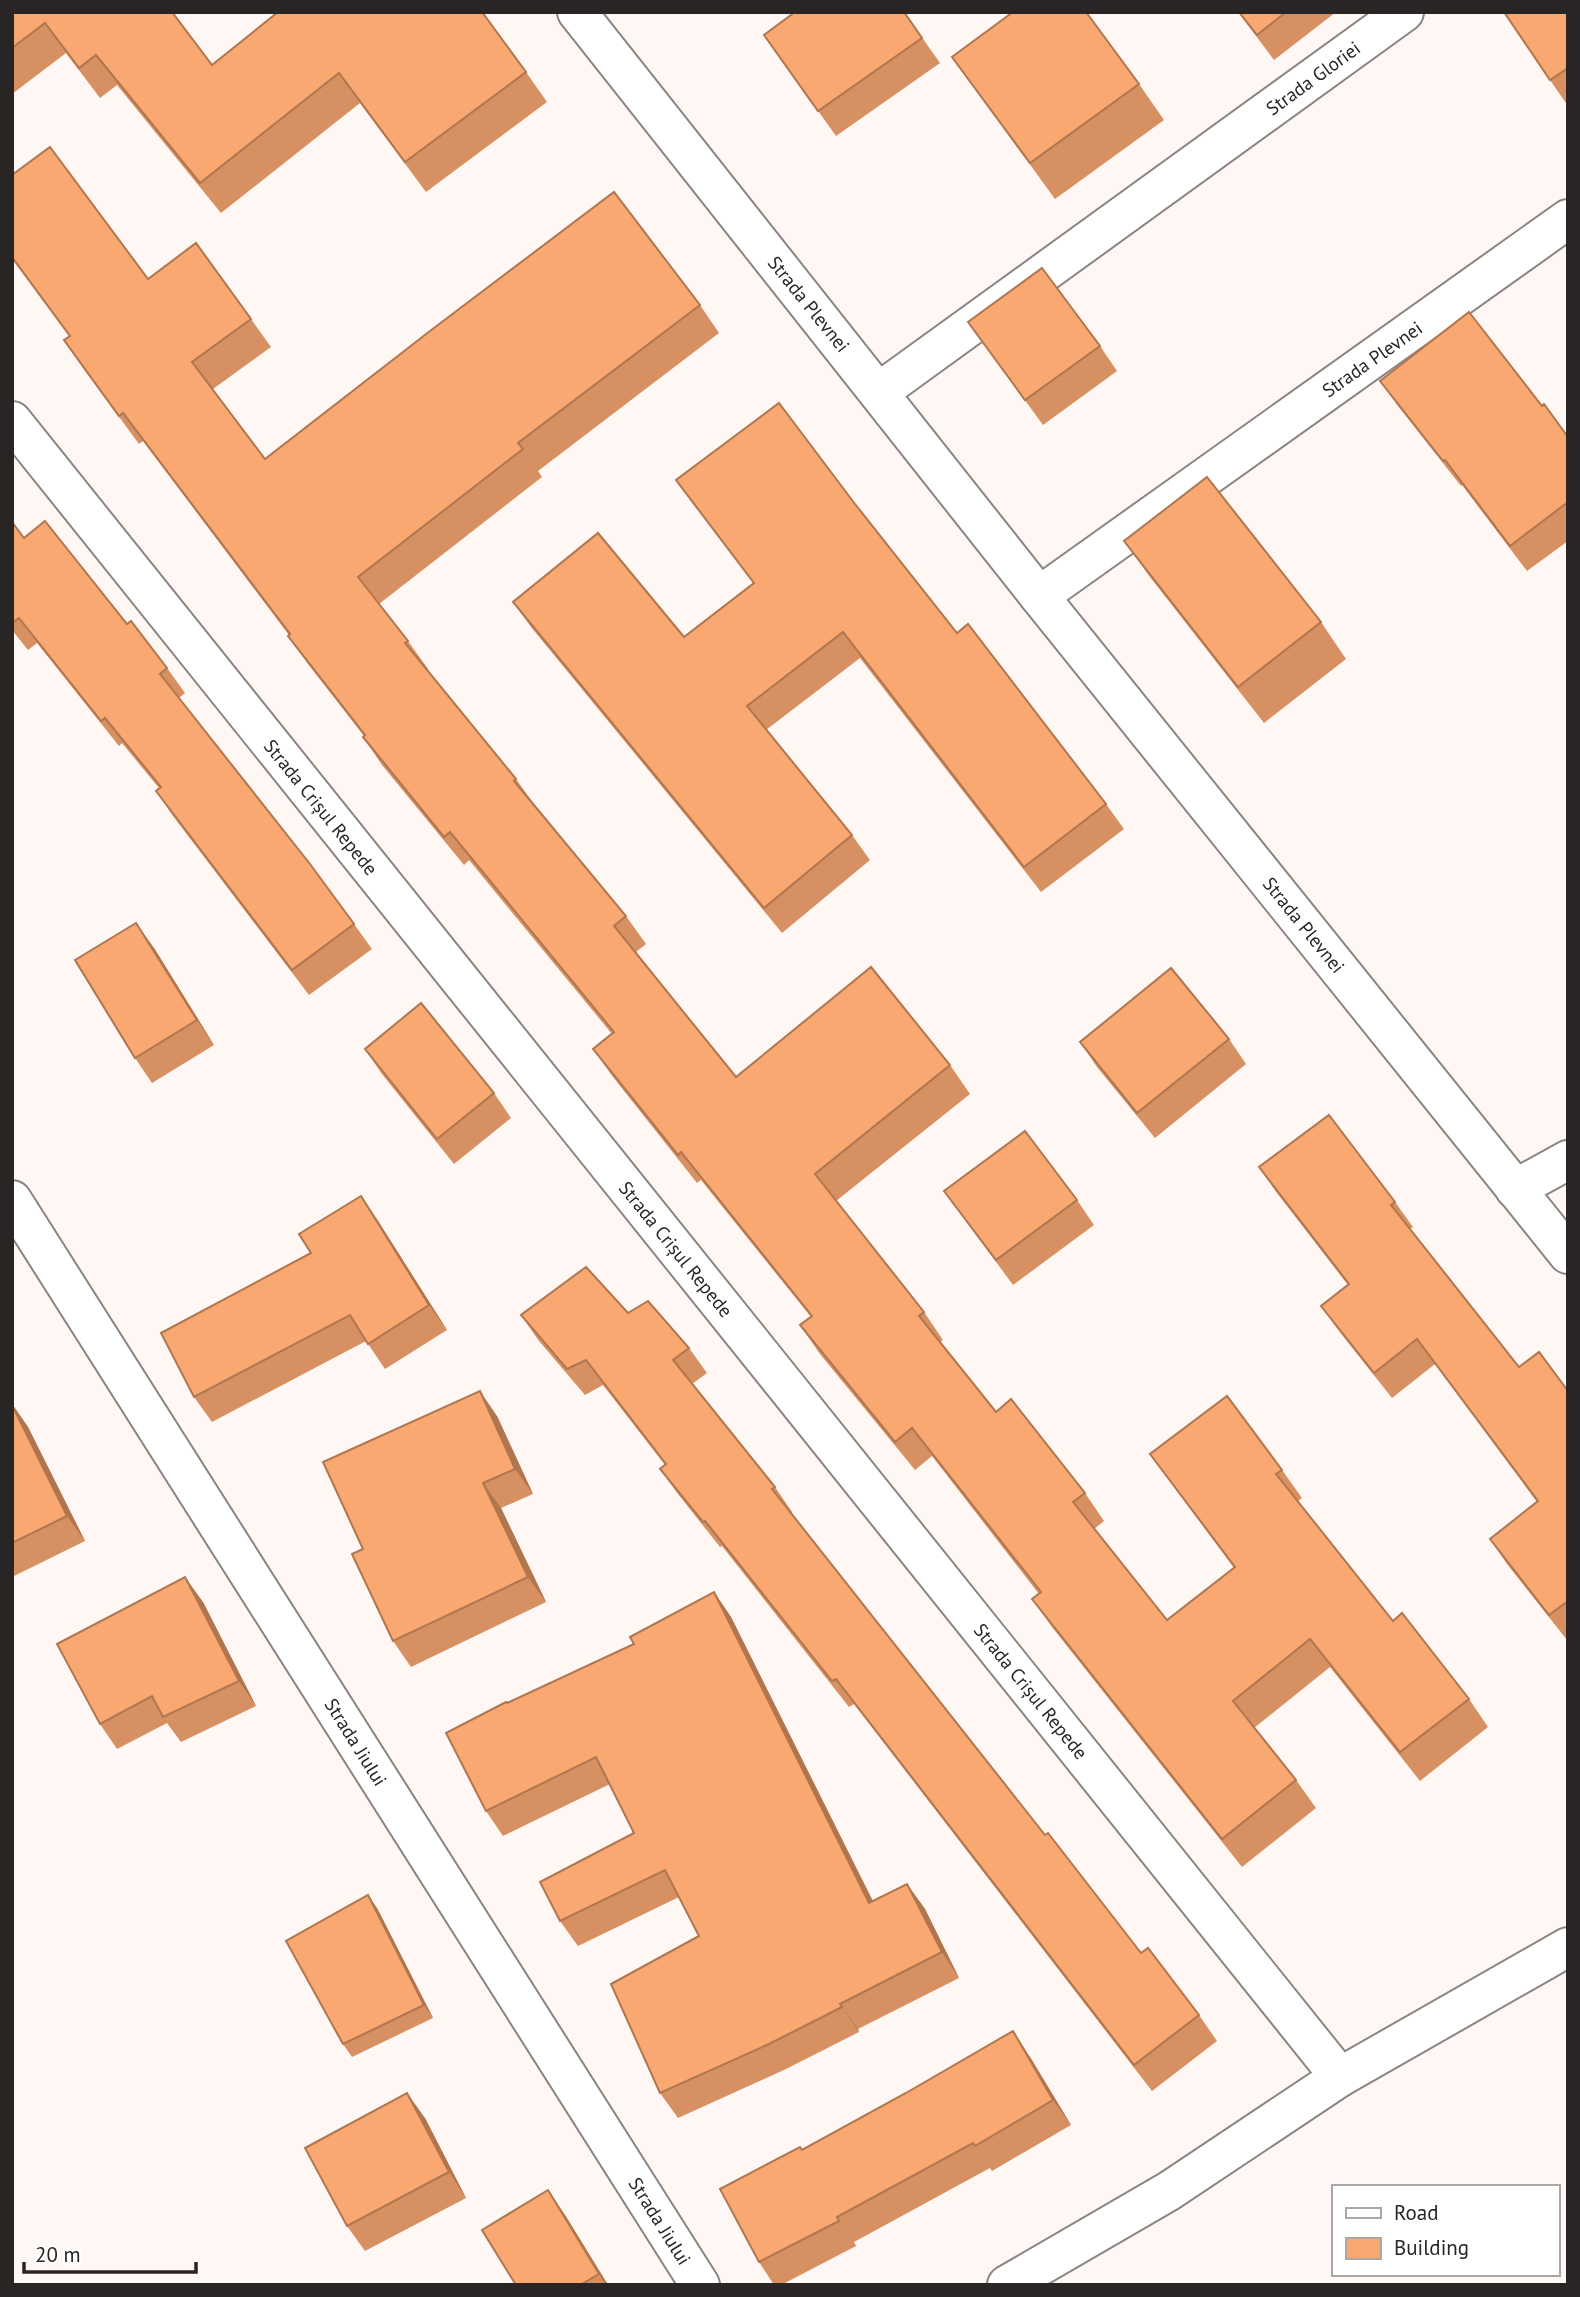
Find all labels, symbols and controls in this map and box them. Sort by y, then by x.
street label: Strada Gloriei [1261,36,1365,120]
street label: Strada Plevnei [763,251,855,357]
street label: Strada Plevnei [1317,316,1427,402]
street label: Strada Crișul Repede [259,734,383,880]
street label: Strada Plevnei [1258,872,1350,978]
street label: Strada Crișul Repede [614,1176,738,1322]
street label: Strada Crișul Repede [969,1618,1093,1764]
street label: Strada Jiului [320,1694,392,1790]
street label: Strada Jiului [624,2173,696,2269]
legend [1332,2185,1559,2276]
text: Road [1394,2199,1438,2226]
scale bar [24,2230,196,2274]
text: Building [1394,2234,1469,2261]
text: 20 m [35,2241,81,2268]

